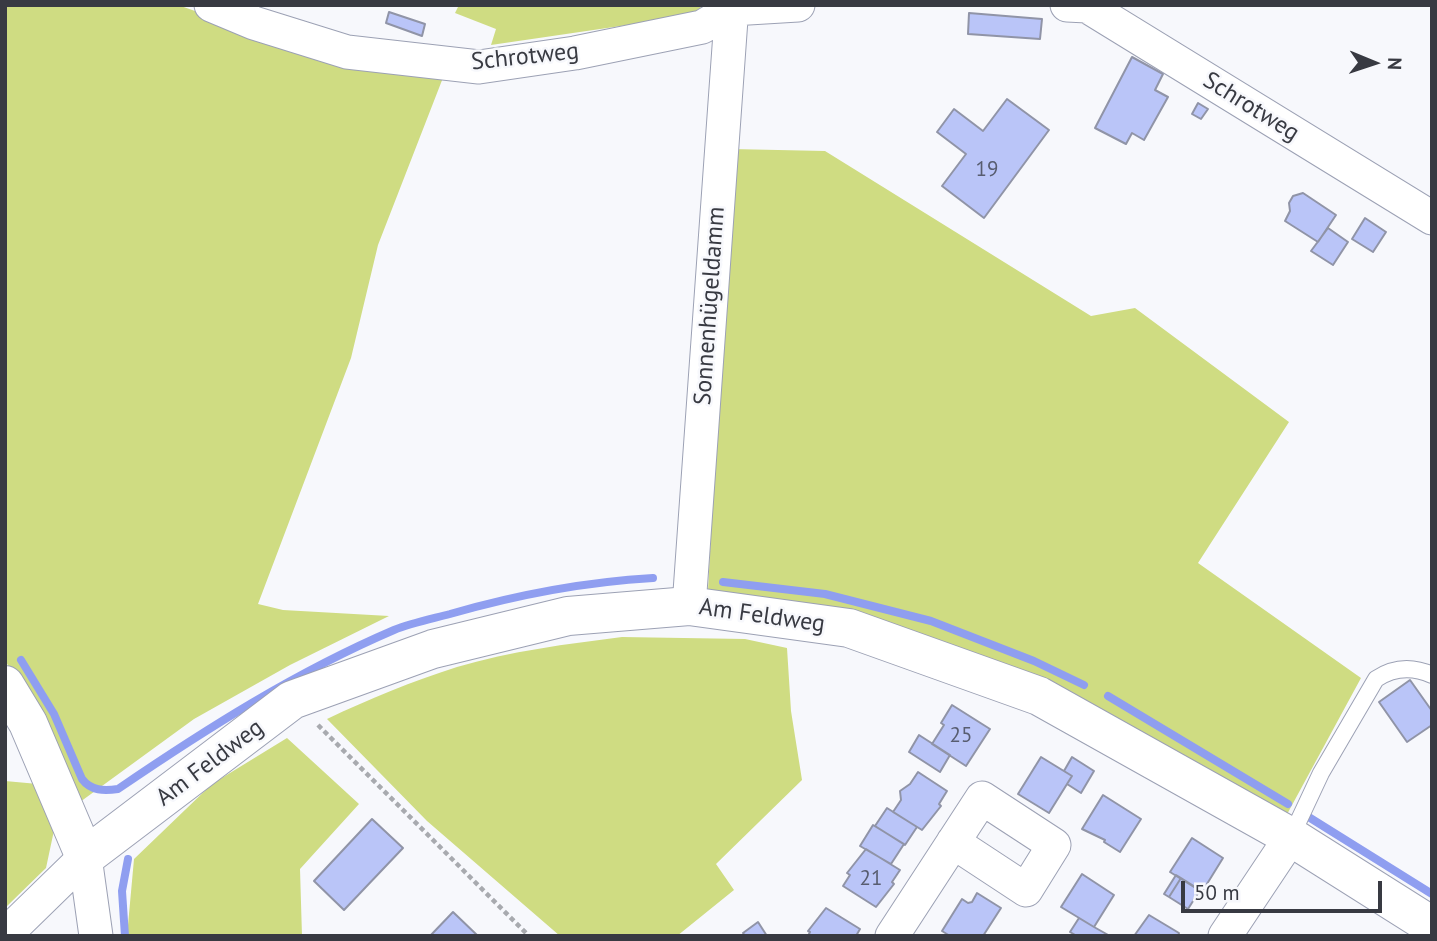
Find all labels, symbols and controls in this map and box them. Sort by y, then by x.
north arrow [1339,28,1409,98]
street label: Schrotweg [470,37,580,77]
text: N [1383,57,1407,70]
street label: Schrotweg [1198,66,1304,148]
house number: 19 [976,157,998,183]
street label: Sonnenhügeldamm [689,206,731,406]
street label: Am Feldweg [697,593,827,639]
street label: Am Feldweg [151,713,269,813]
house number: 25 [950,723,972,749]
house number: 21 [860,866,882,892]
scale bar [1185,867,1386,911]
text: 50 m [1194,879,1240,906]

